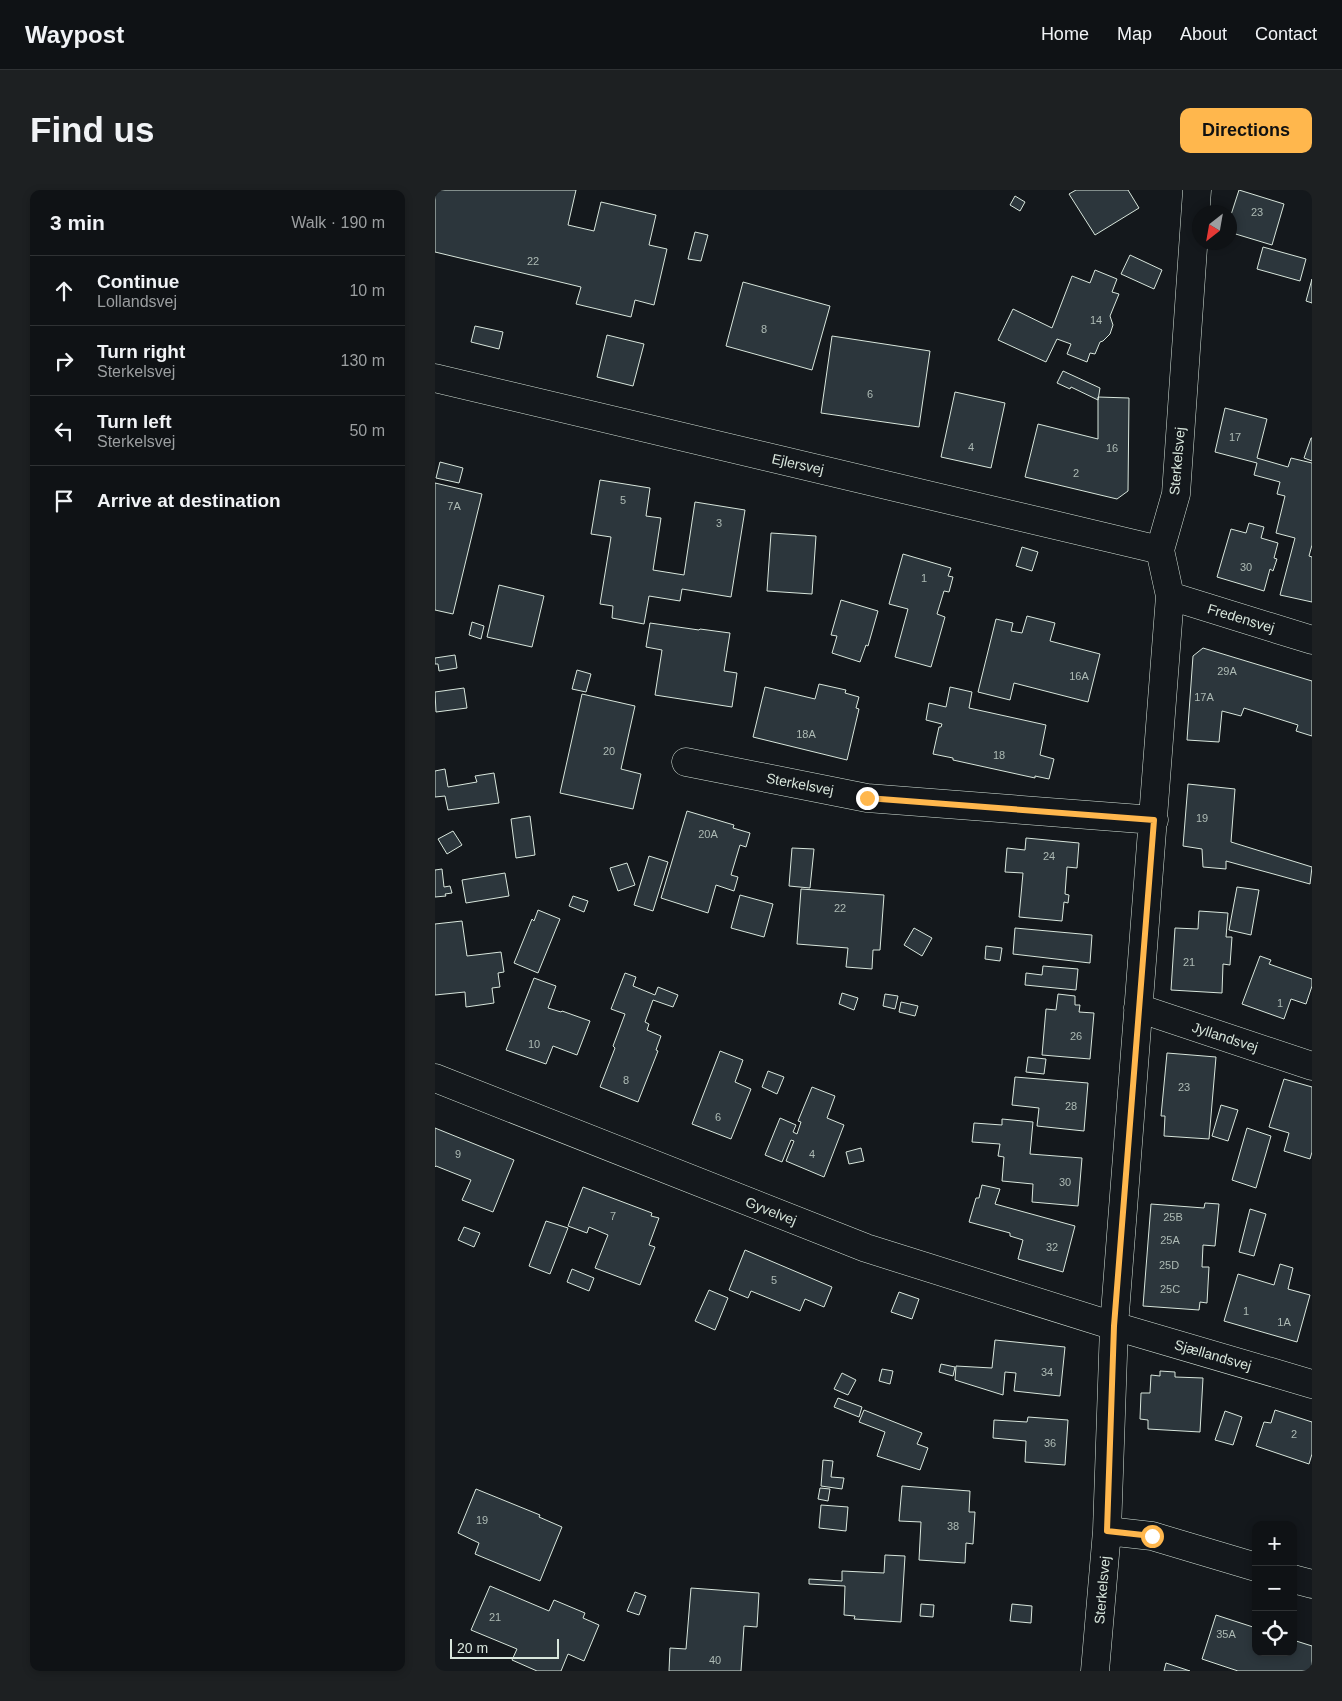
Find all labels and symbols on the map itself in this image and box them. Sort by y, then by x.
north arrow [1192,205,1237,250]
house number: 23 [1251,206,1263,218]
house number: 22 [527,255,539,267]
house number: 14 [1090,314,1102,326]
house number: 8 [761,323,767,335]
house number: 6 [867,388,873,400]
street label: Sterkelsvej [1166,426,1188,496]
house number: 17 [1229,431,1241,443]
house number: 4 [968,441,974,453]
house number: 16 [1106,442,1118,454]
street label: Ejlersvej [770,450,826,478]
house number: 2 [1073,467,1079,479]
house number: 5 [620,494,626,506]
house number: 7A [447,500,461,512]
house number: 3 [716,517,722,529]
house number: 30 [1240,561,1252,573]
house number: 1 [921,572,927,584]
street label: Fredensvej [1206,600,1276,636]
house number: 29A [1217,665,1237,677]
house number: 16A [1069,670,1089,682]
house number: 17A [1194,691,1214,703]
house number: 18A [796,728,816,740]
house number: 20 [603,745,615,757]
house number: 18 [993,749,1005,761]
street label: Sterkelsvej [765,770,835,798]
route end [856,787,879,810]
house number: 19 [1196,812,1208,824]
house number: 20A [698,828,718,840]
house number: 24 [1043,850,1055,862]
house number: 22 [834,902,846,914]
house number: 21 [1183,956,1195,968]
house number: 1 [1277,997,1283,1009]
street label: Jyllandsvej [1190,1019,1260,1055]
house number: 26 [1070,1030,1082,1042]
house number: 10 [528,1038,540,1050]
house number: 8 [623,1074,629,1086]
house number: 23 [1178,1081,1190,1093]
house number: 28 [1065,1100,1077,1112]
house number: 6 [715,1111,721,1123]
house number: 9 [455,1148,461,1160]
house number: 4 [809,1148,815,1160]
house number: 30 [1059,1176,1071,1188]
street label: Gyvelvej [743,1194,799,1228]
house number: 7 [610,1210,616,1222]
house number: 25B [1163,1211,1183,1223]
house number: 25A [1160,1234,1180,1246]
house number: 32 [1046,1241,1058,1253]
house number: 25D [1159,1259,1179,1271]
house number: 5 [771,1274,777,1286]
house number: 25C [1160,1283,1180,1295]
house number: 1 [1243,1305,1249,1317]
house number: 1A [1277,1316,1291,1328]
street label: Sjællandsvej [1173,1336,1253,1374]
house number: 34 [1041,1366,1053,1378]
house number: 2 [1291,1428,1297,1440]
house number: 36 [1044,1437,1056,1449]
house number: 19 [476,1514,488,1526]
house number: 38 [947,1520,959,1532]
route start [1141,1525,1164,1548]
street label: Sterkelsvej [1091,1555,1113,1625]
house number: 21 [489,1611,501,1623]
house number: 35A [1216,1628,1236,1640]
scale bar [450,1636,559,1659]
house number: 40 [709,1654,721,1666]

